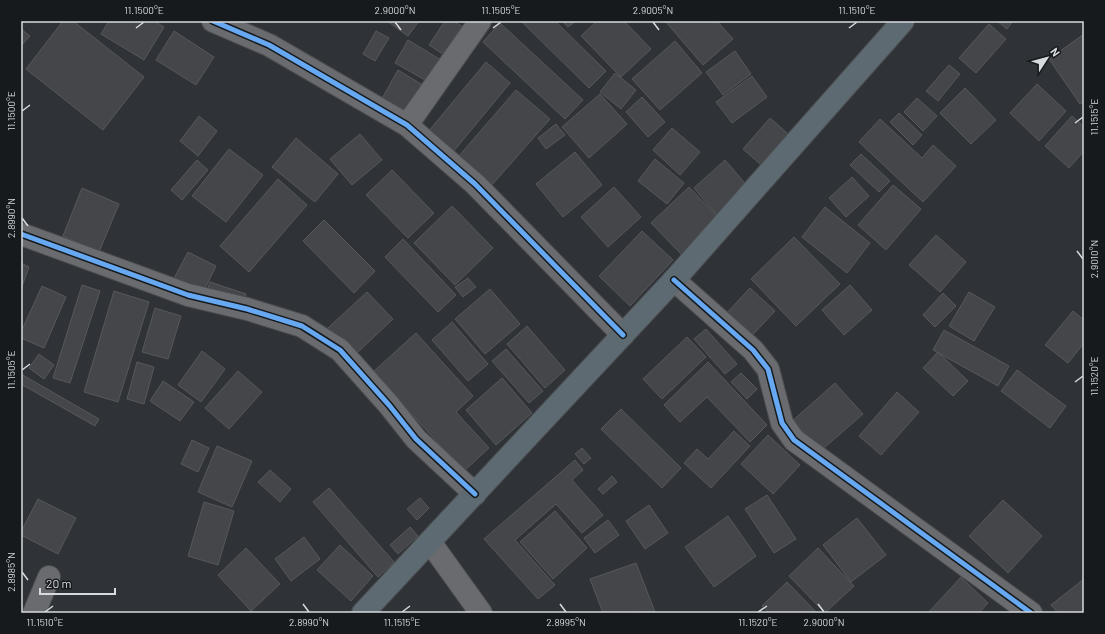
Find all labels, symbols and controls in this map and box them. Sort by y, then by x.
text: 11.1500°E [124,4,164,16]
text: 2.9000°N [375,4,415,16]
text: 11.1505°E [481,4,521,16]
text: 2.9005°N [633,4,673,16]
text: 11.1510°E [838,4,876,16]
north arrow [1027,38,1067,78]
text: N [1048,45,1063,59]
text: 11.1500°E [5,91,17,131]
text: 11.1515°E [1088,99,1100,135]
text: 2.8990°N [5,198,17,238]
text: 2.9010°N [1088,240,1100,278]
text: 11.1505°E [5,350,17,390]
text: 11.1520°E [1088,356,1100,396]
text: 2.8985°N [5,552,17,592]
scale bar [40,570,115,596]
text: 20 m [46,576,72,590]
text: 11.1510°E [26,616,64,628]
text: 2.8990°N [289,616,329,628]
text: 11.1515°E [384,616,420,628]
text: 2.8995°N [546,616,586,628]
text: 11.1520°E [738,616,778,628]
text: 2.9000°N [804,616,844,628]

